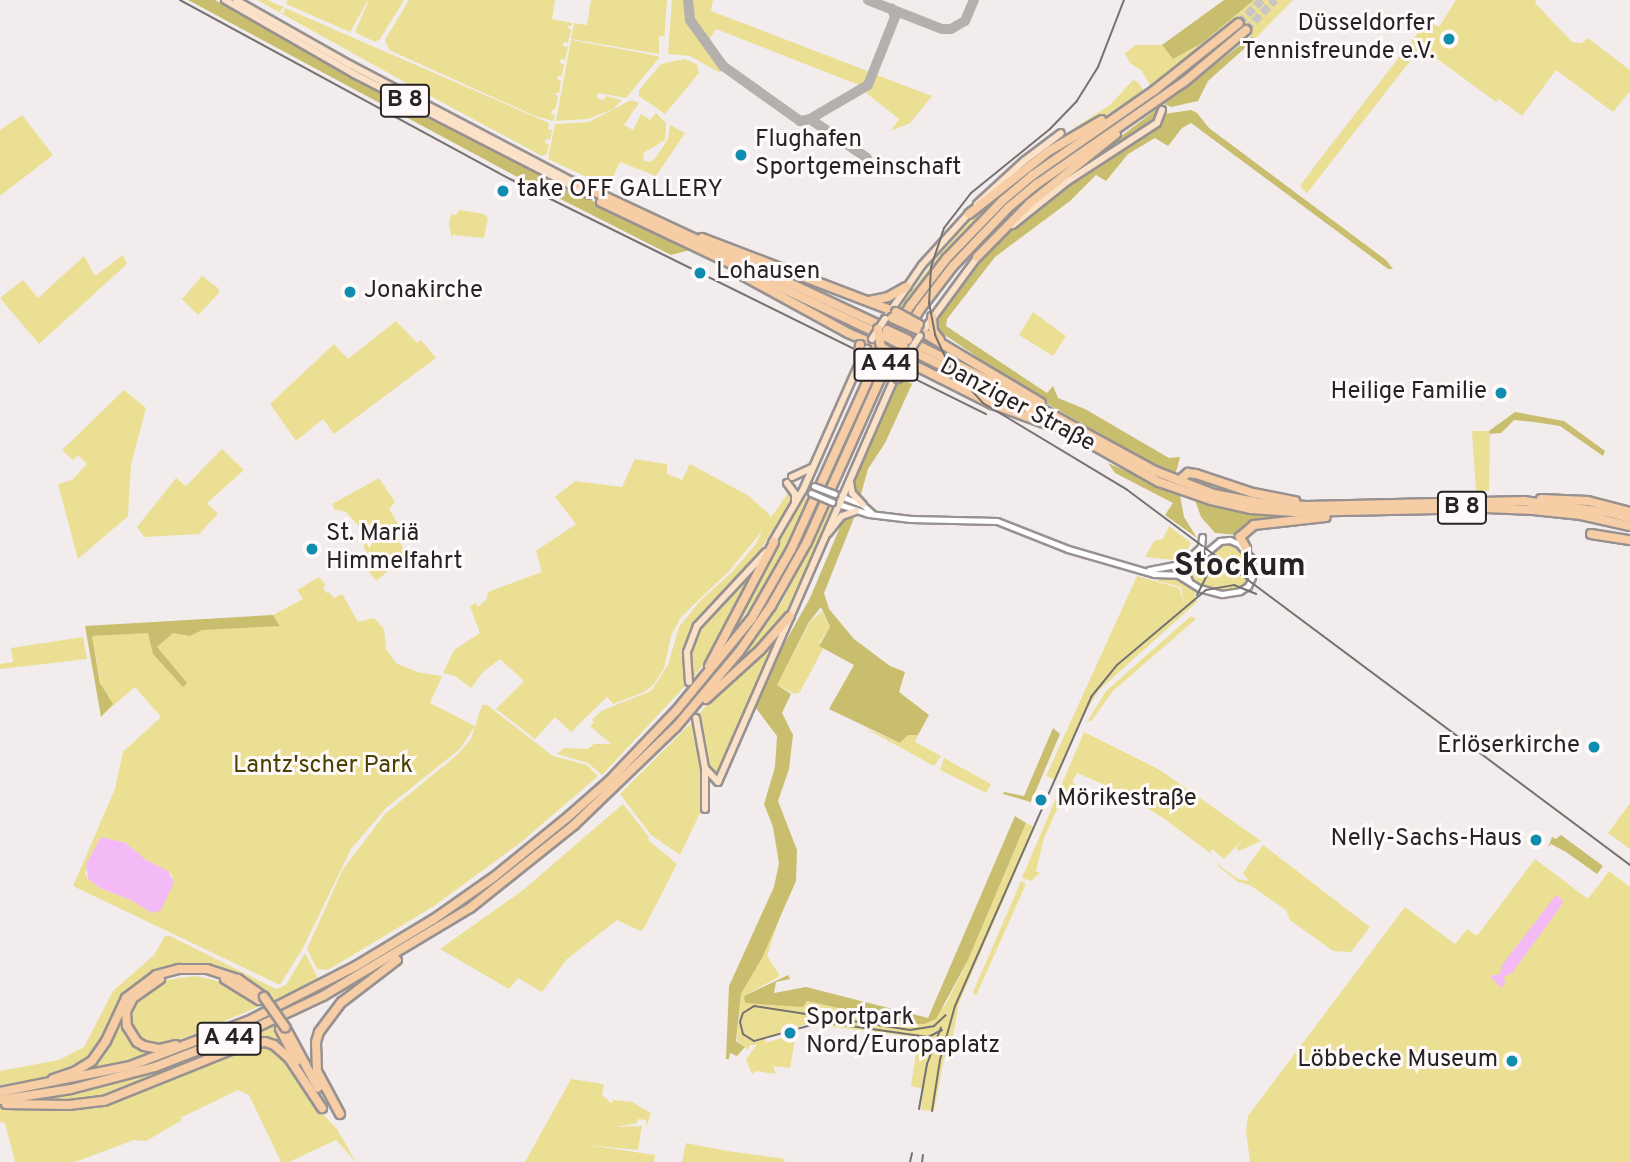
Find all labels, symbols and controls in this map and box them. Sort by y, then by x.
place label: Düsseldorfer Tennisfreunde e.V. [1242,11,1435,67]
marker: Düsseldorfer Tennisfreunde e.V. [1441,31,1457,47]
road number: B 8 [379,82,431,120]
place label: Flughafen Sportgemeinschaft [755,127,961,183]
marker: Flughafen Sportgemeinschaft [733,147,749,163]
place label: take OFF GALLERY [517,177,723,205]
marker: take OFF GALLERY [495,183,511,199]
place label: Lohausen [716,259,820,287]
marker: Lohausen [690,263,710,283]
place label: Jonakirche [364,278,483,306]
marker: Jonakirche [342,284,358,300]
road number: A 44 [853,346,919,384]
street label: Danziger Straße [934,353,1100,459]
place label: Heilige Familie [1331,379,1487,407]
marker: Heilige Familie [1493,385,1509,401]
road number: B 8 [1436,488,1488,528]
place label: St. Mariä Himmelfahrt [326,521,463,577]
marker: St. Mariä Himmelfahrt [304,541,320,557]
district label: Stockum [1174,548,1306,586]
place label: Erlöserkirche [1437,733,1580,761]
marker: Erlöserkirche [1586,739,1602,755]
park label: Lantz'scher Park [233,753,413,781]
place label: Mörikestraße [1057,786,1197,814]
marker: Mörikestraße [1031,790,1051,810]
place label: Nelly-Sachs-Haus [1331,826,1522,854]
marker: Nelly-Sachs-Haus [1528,832,1544,848]
place label: Sportpark Nord/Europaplatz [806,1005,1000,1061]
road number: A 44 [196,1020,262,1058]
marker: Sportpark Nord/Europaplatz [780,1023,800,1043]
place label: Löbbecke Museum [1297,1047,1498,1075]
marker: Löbbecke Museum [1504,1053,1520,1069]

